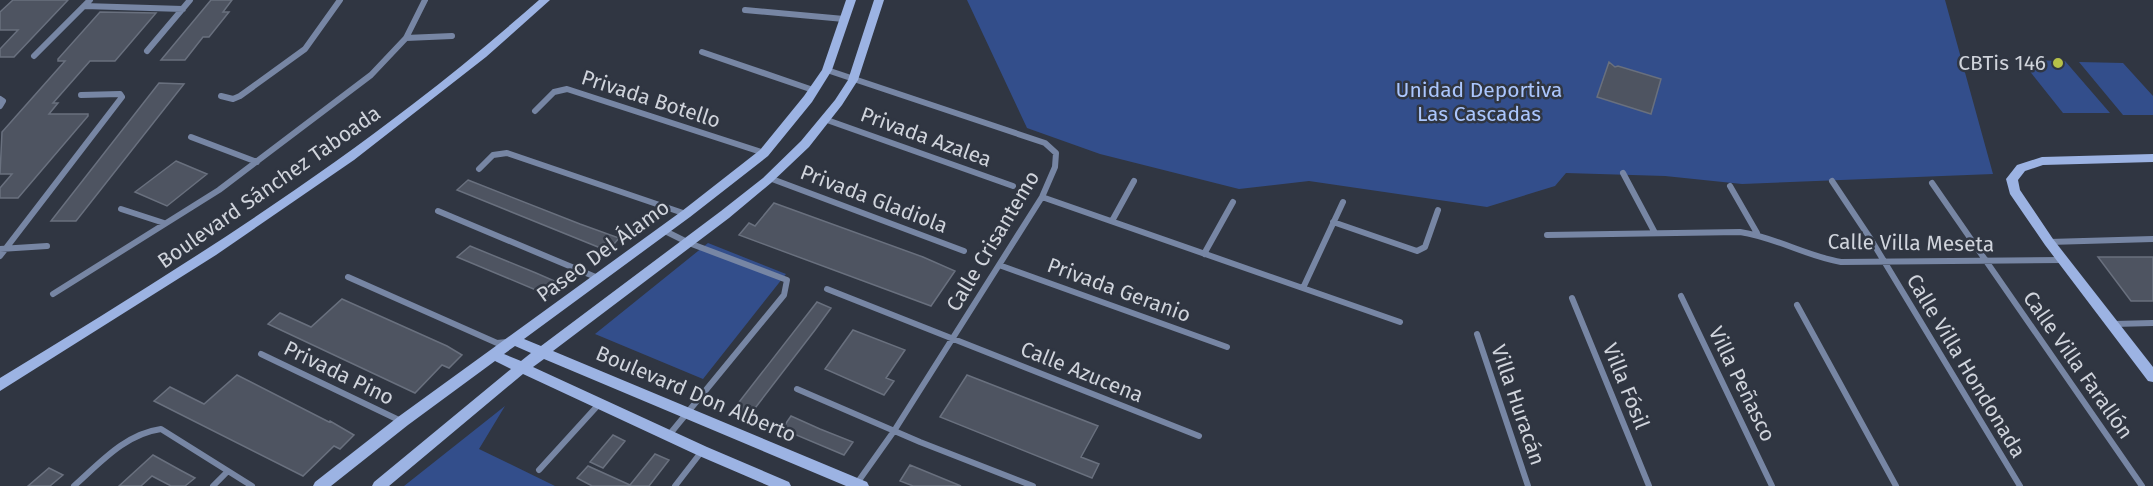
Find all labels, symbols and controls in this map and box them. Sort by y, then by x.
place label: CBTis 146 [1958,50,2046,76]
marker: CBTis 146 [2051,56,2065,70]
street label: Privada Botello [578,64,724,134]
park label: Unidad Deportiva Las Cascadas [1396,77,1562,127]
street label: Boulevard Sánchez Taboada [152,100,386,274]
street label: Privada Azalea [857,101,995,173]
street label: Privada Gladiola [797,159,951,239]
street label: Calle Crisantemo [941,166,1045,316]
street label: Paseo Del Álamo [532,194,674,308]
street label: Calle Villa Meseta [1827,229,1995,257]
street label: Privada Geranio [1044,252,1194,328]
street label: Calle Villa Hondonada [1901,269,2031,463]
street label: Calle Villa Farallón [2017,286,2139,444]
street label: Villa Peñasco [1703,322,1781,446]
street label: Privada Pino [280,335,398,411]
street label: Calle Azucena [1017,336,1147,408]
street label: Villa Fósil [1597,339,1655,433]
street label: Boulevard Don Alberto [592,340,800,448]
street label: Villa Huracán [1485,341,1551,469]

